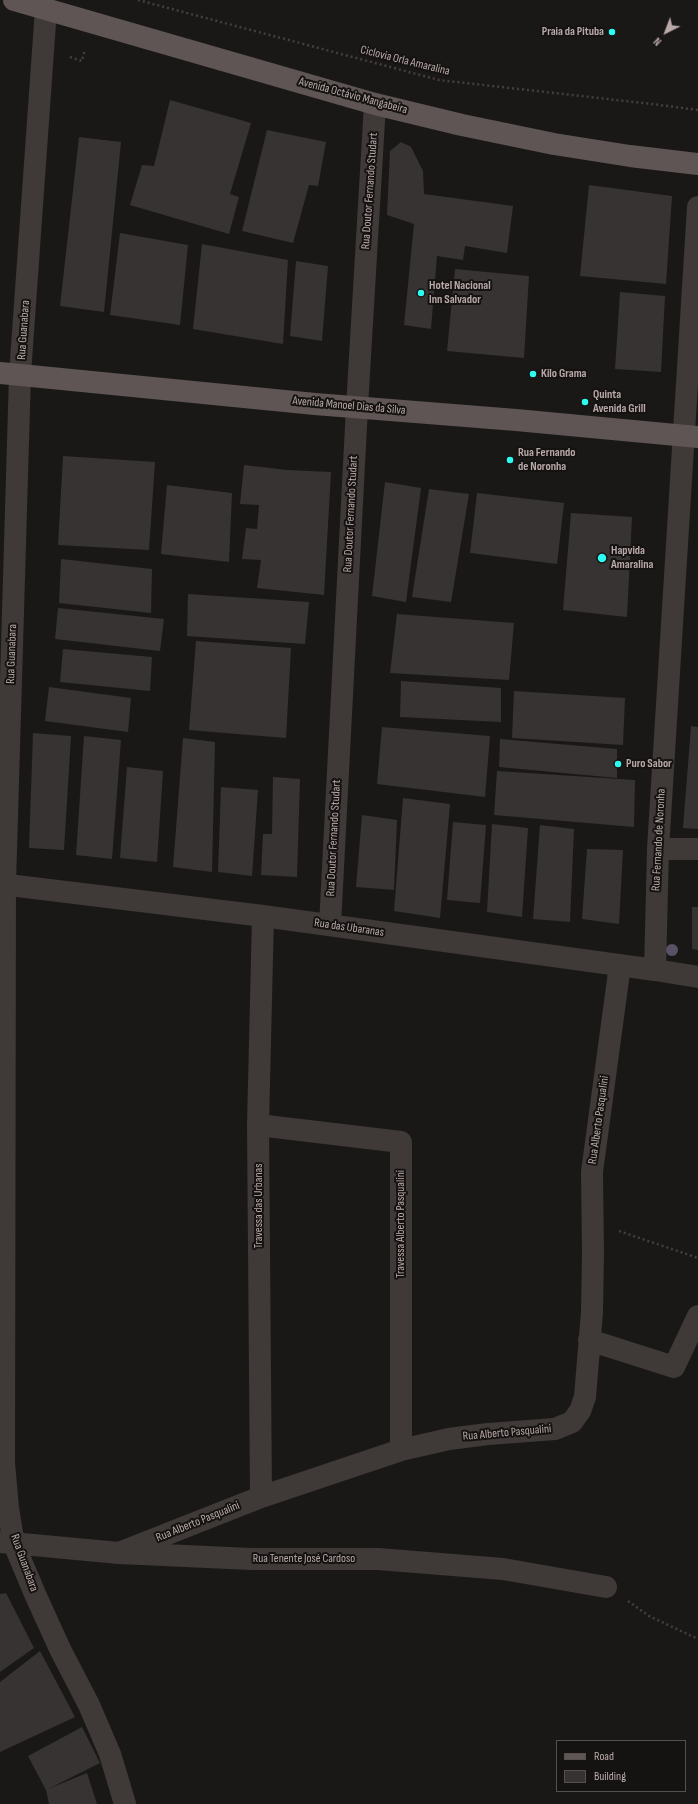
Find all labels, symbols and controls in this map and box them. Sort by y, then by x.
north arrow [646,12,686,52]
place label: Praia da Pituba [542,25,604,39]
marker: Praia da Pituba [607,27,617,37]
text: N [651,34,664,48]
street label: Ciclovia Orla Amaralina [359,43,451,79]
street label: Avenida Octávio Mangabeira [297,75,409,117]
street label: Rua Doutor Fernando Studart [359,132,381,250]
place label: Hotel Nacional Inn Salvador [429,279,491,307]
marker: Hotel Nacional Inn Salvador [416,288,426,298]
street label: Rua Guanabara [15,300,33,360]
place label: Kilo Grama [541,367,587,381]
marker: Kilo Grama [528,369,538,379]
place label: Quinta Avenida Grill [593,388,646,416]
street label: Avenida Manoel Dias da Silva [292,394,406,418]
marker: Quinta Avenida Grill [580,397,590,407]
place label: Rua Fernando de Noronha [518,446,575,474]
street label: Rua Doutor Fernando Studart [341,455,361,573]
marker: Rua Fernando de Noronha [505,455,515,465]
place label: Hapvida Amaralina [611,544,653,572]
marker: Hapvida Amaralina [596,552,608,564]
street label: Rua Guanabara [4,624,20,684]
place label: Puro Sabor [626,757,672,771]
marker: Puro Sabor [613,759,623,769]
street label: Rua Doutor Fernando Studart [324,779,344,897]
street label: Rua Fernando de Noronha [649,788,669,892]
street label: Rua das Ubaranas [313,916,385,940]
street label: Rua Alberto Pasqualini [586,1075,612,1165]
street label: Travessa das Urbanas [252,1164,266,1248]
street label: Travessa Alberto Pasqualini [394,1170,408,1278]
street label: Rua Alberto Pasqualini [462,1422,552,1444]
street label: Rua Alberto Pasqualini [154,1499,242,1545]
street label: Rua Guanabara [7,1532,41,1594]
street label: Rua Tenente José Cardoso [253,1552,355,1566]
legend [556,1740,686,1792]
text: Road [594,1749,614,1764]
text: Building [594,1769,626,1784]

